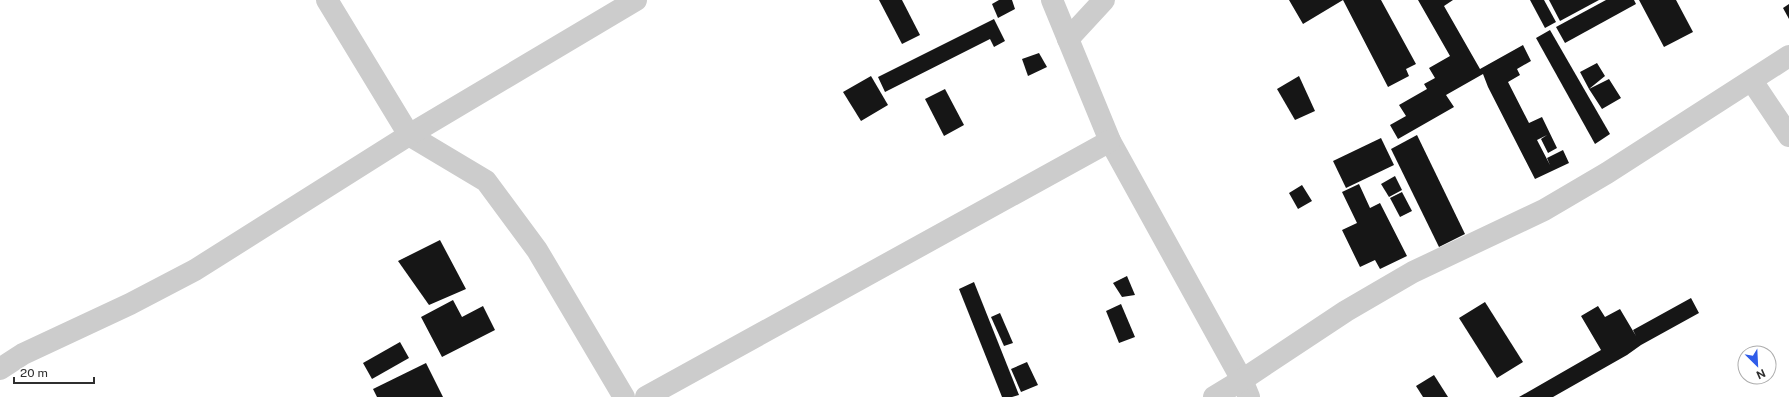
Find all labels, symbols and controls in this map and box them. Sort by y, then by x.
north arrow [1737,345,1777,385]
scale bar [14,359,94,385]
text: 20 m [20,366,48,380]
text: N [1755,367,1767,381]

